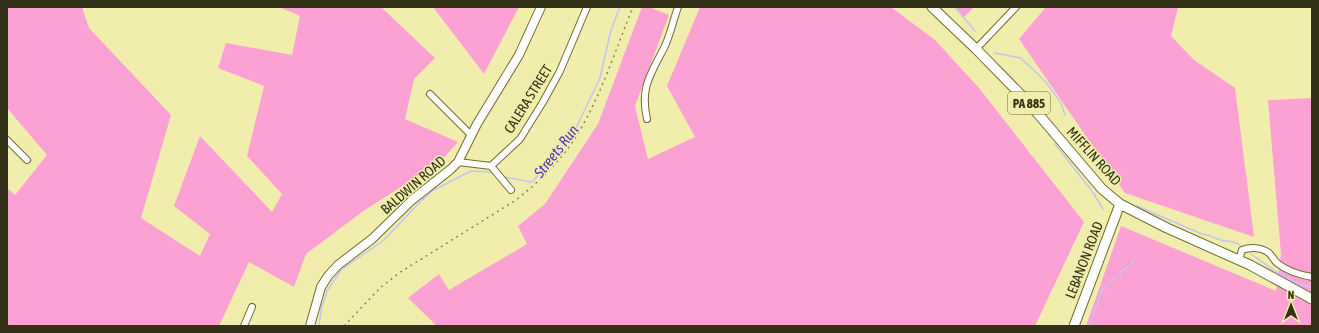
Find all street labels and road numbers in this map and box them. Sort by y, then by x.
street label: CALERA STREET [501,62,555,136]
road number: PA 885 [1008,92,1050,114]
street label: MIFFLIN ROAD [1064,123,1125,189]
street label: BALDWIN ROAD [377,153,449,217]
street label: LEBANON ROAD [1062,219,1106,301]

